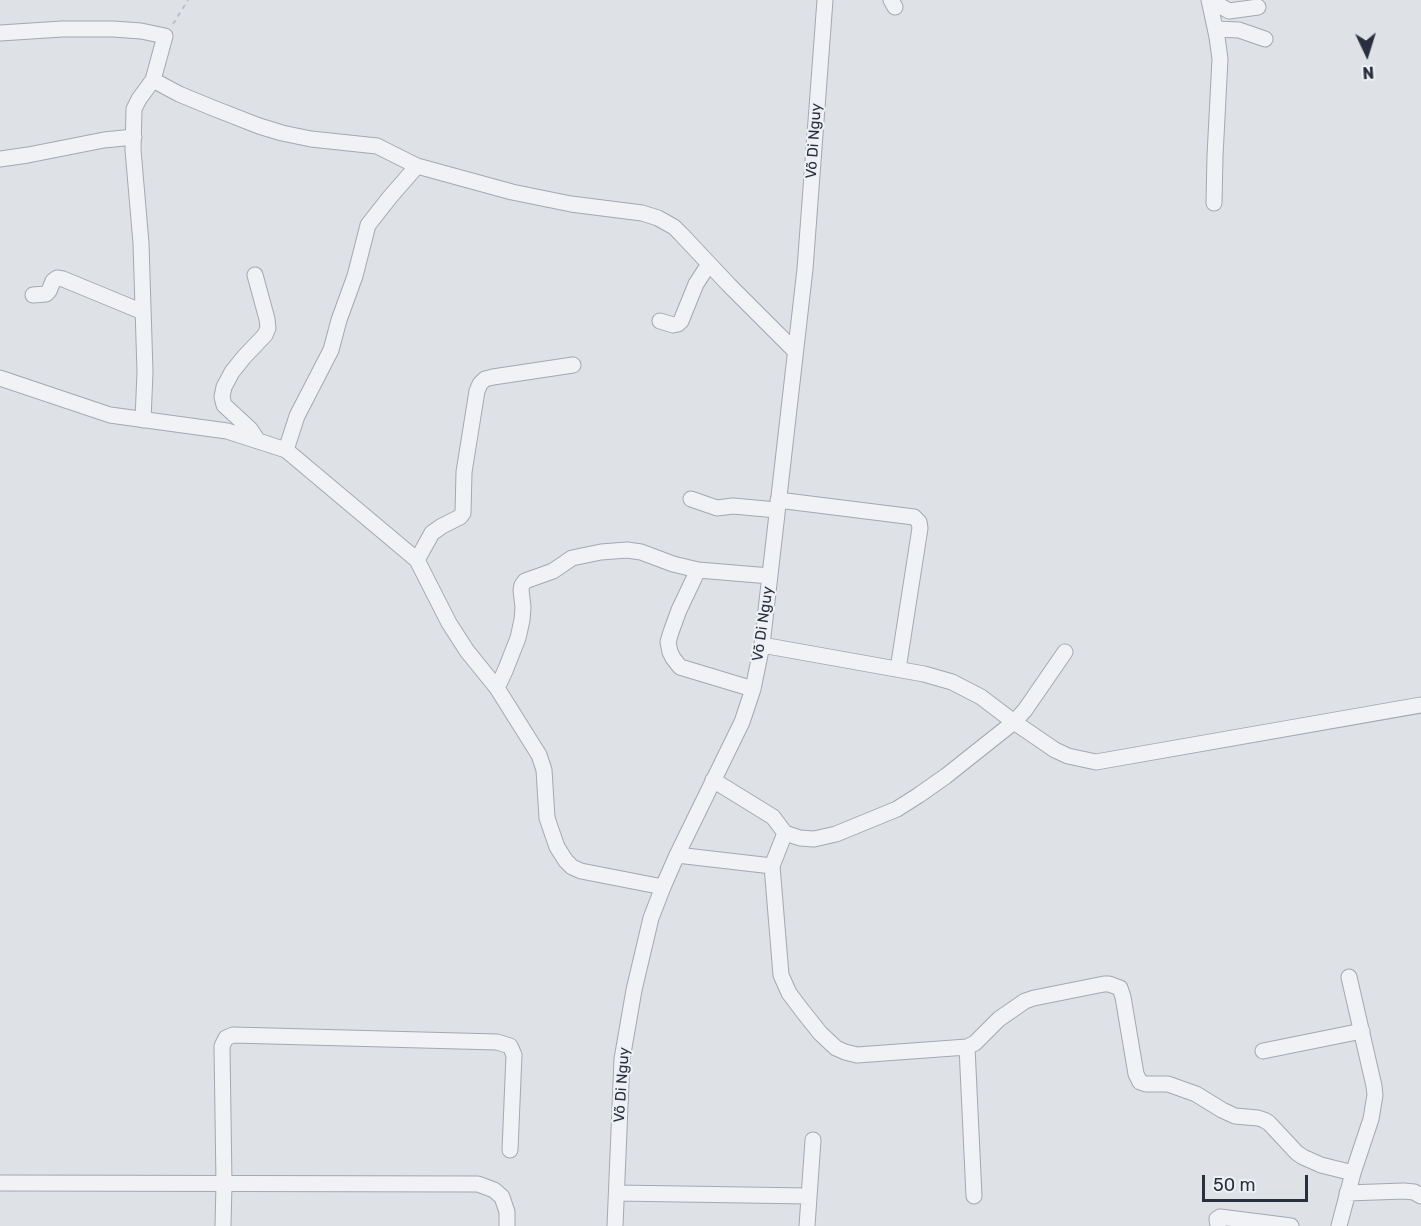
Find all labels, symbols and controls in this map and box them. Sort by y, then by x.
north arrow [1337,24,1397,84]
text: N [1362,63,1375,82]
street label: Võ Di Nguy [802,103,826,179]
street label: Võ Di Nguy [749,585,777,663]
street label: Võ Di Nguy [610,1047,634,1123]
scale bar [1205,1163,1312,1201]
text: 50 m [1213,1174,1256,1196]

